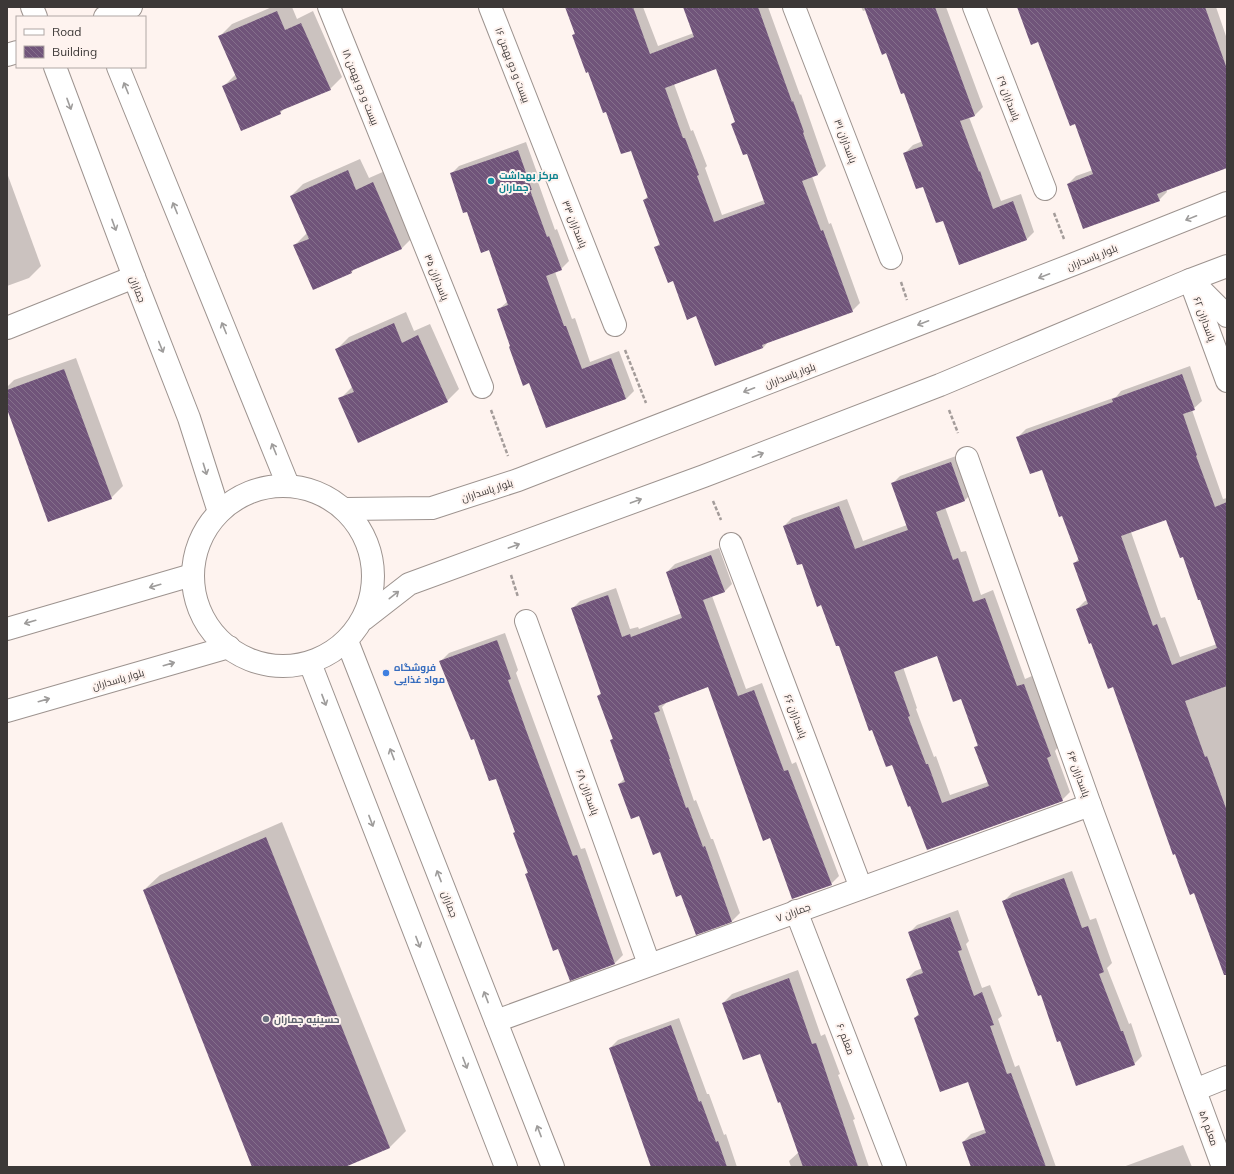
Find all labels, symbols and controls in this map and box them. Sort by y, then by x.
legend [16,16,146,68]
text: Road [52,24,81,39]
street label: بیست و دو بهمن ۱۶ [492,26,533,105]
text: Building [52,44,97,59]
street label: بیست و دو بهمن ۱۸ [339,47,382,127]
street label: پاسداران ۲۹ [994,74,1023,123]
one-way arrow [122,82,130,94]
one-way arrow [65,97,73,109]
street label: پاسداران ۳۱ [831,117,860,165]
place label: مرکز بهداشت جماران [499,169,559,194]
marker: مرکز بهداشت جماران [486,176,496,186]
street label: پاسداران ۳۳ [559,199,590,250]
one-way arrow [171,203,179,215]
one-way arrow [1185,214,1197,222]
one-way arrow [111,219,119,231]
street label: بلوار پاسداران [1065,241,1119,273]
street label: پاسداران ۳۵ [421,252,452,303]
one-way arrow [1038,273,1050,280]
street label: جماران [127,274,148,304]
street label: پاسداران ۶۲ [1190,295,1219,344]
one-way arrow [917,320,929,328]
one-way arrow [220,323,228,335]
one-way arrow [158,340,165,352]
street label: بلوار پاسداران [763,360,817,391]
one-way arrow [744,387,756,395]
one-way arrow [269,443,277,455]
one-way arrow [751,451,763,459]
one-way arrow [202,462,209,475]
street label: بلوار پاسداران [460,476,515,505]
one-way arrow [629,497,642,504]
one-way arrow [507,542,520,549]
one-way arrow [149,583,162,590]
one-way arrow [389,591,400,599]
one-way arrow [24,619,37,626]
one-way arrow [163,660,176,667]
place label: فروشگاه مواد غذایی [394,661,445,686]
street label: بلوار پاسداران [91,666,146,693]
marker: فروشگاه مواد غذایی [381,668,391,678]
street label: پاسداران ۶۶ [781,692,810,740]
one-way arrow [321,693,328,705]
one-way arrow [38,696,51,703]
one-way arrow [387,749,395,761]
street label: پاسداران ۶۴ [1064,749,1093,799]
street label: پاسداران ۶۸ [573,768,602,817]
one-way arrow [368,814,376,826]
one-way arrow [434,870,442,882]
street label: جماران [439,889,460,919]
street label: جماران ۷ [774,900,812,925]
one-way arrow [415,936,423,948]
one-way arrow [482,991,490,1003]
place label: حسینیه جماران [274,1013,340,1026]
marker: حسینیه جماران [261,1014,271,1024]
street label: معلم ۶۰ [833,1022,857,1057]
one-way arrow [462,1057,470,1069]
street label: معلم ۵۸ [1195,1109,1221,1148]
one-way arrow [534,1125,542,1137]

